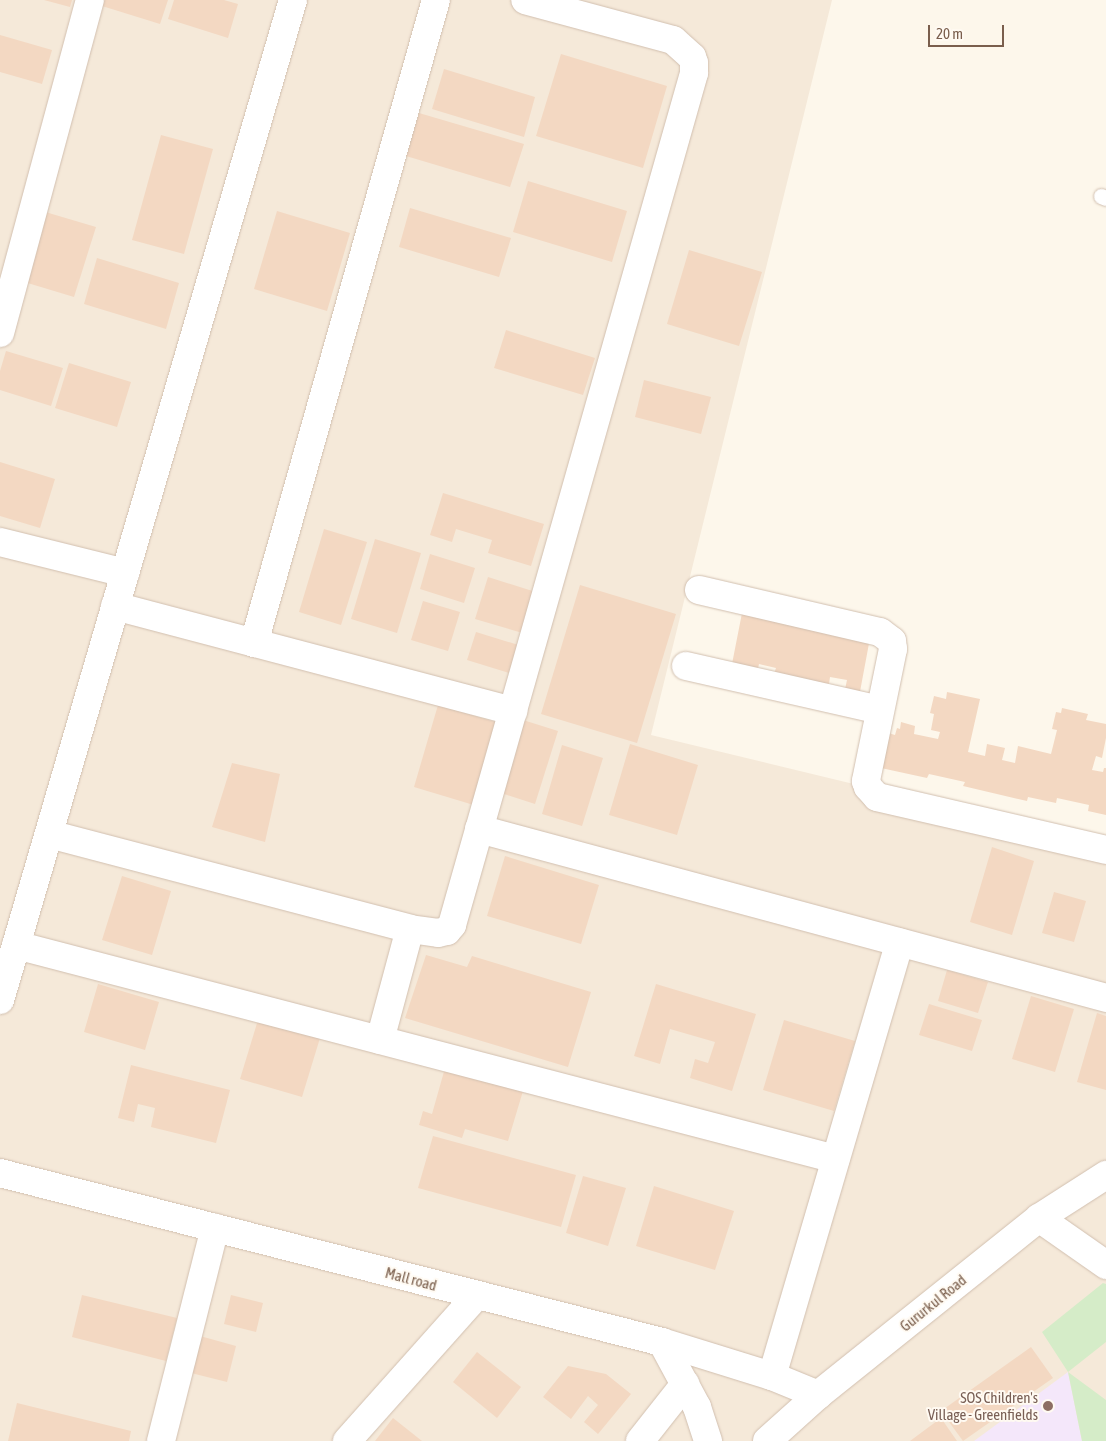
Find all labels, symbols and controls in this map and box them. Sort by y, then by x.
scale bar [931,15,1007,47]
text: 20 m [936,25,963,42]
street label: Mall road [383,1264,439,1294]
street label: Gururkul Road [896,1271,970,1335]
place label: SOS Children's Village - Greenfields [928,1388,1038,1423]
marker: SOS Children's Village - Greenfields [1042,1400,1054,1412]

